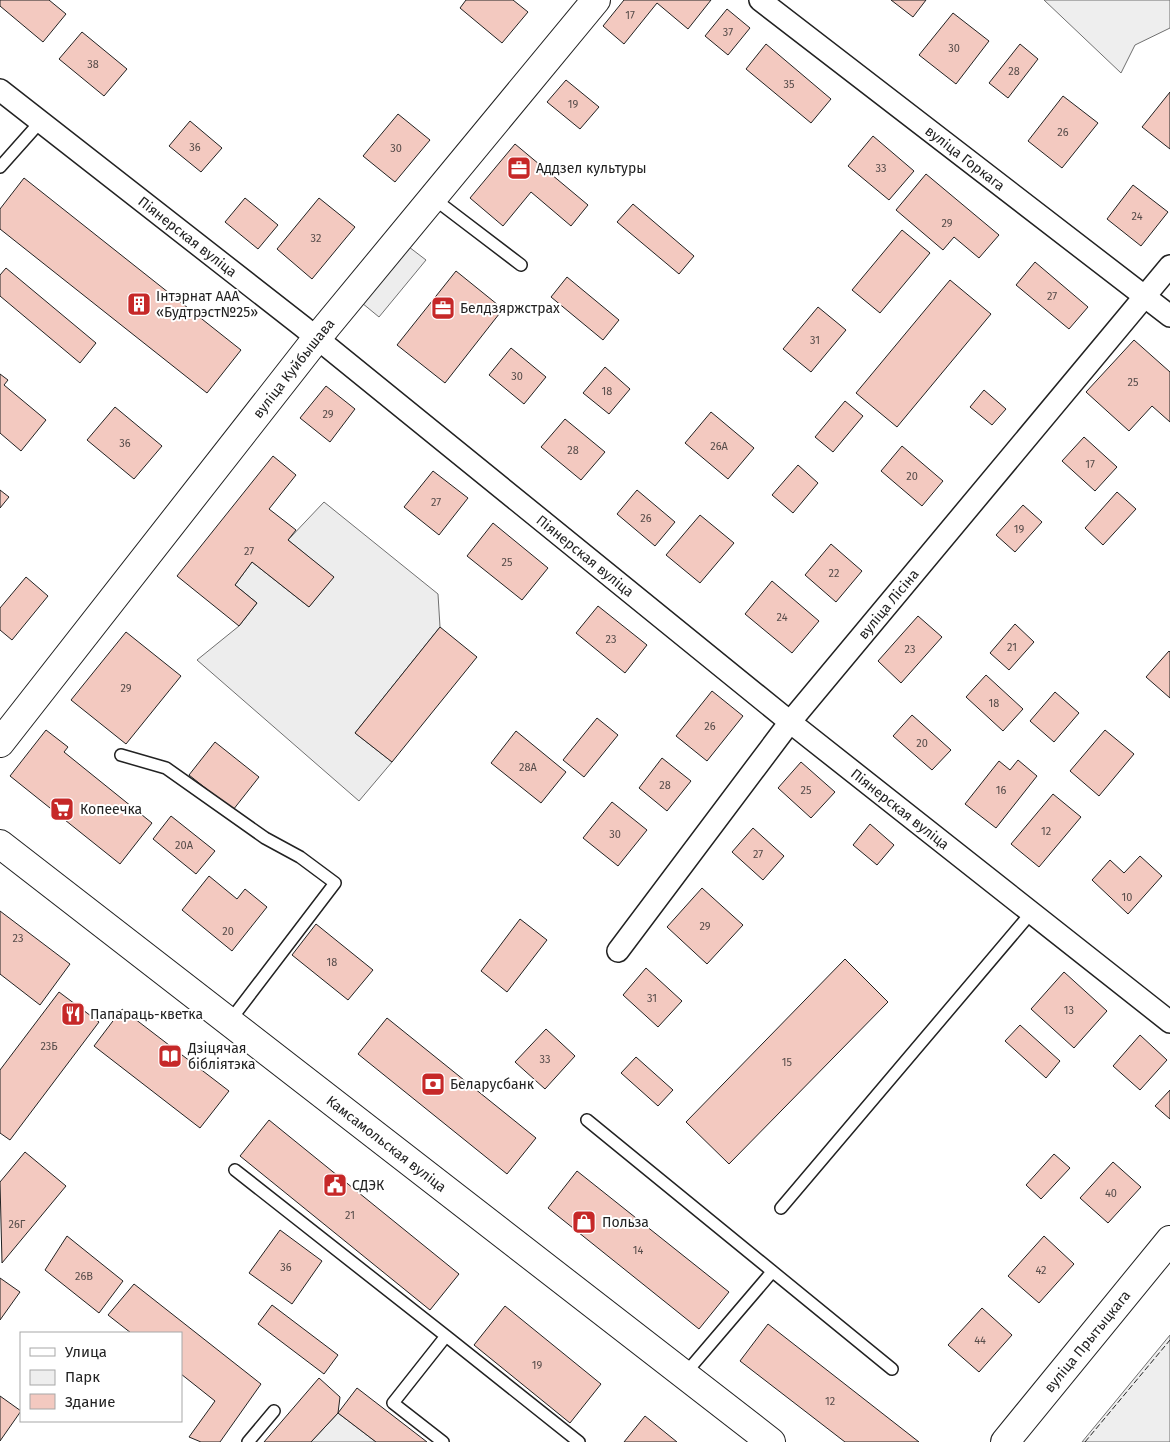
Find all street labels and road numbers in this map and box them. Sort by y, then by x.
street label: вуліца Горкага [922,122,1008,194]
street label: Піянерская вуліца [135,193,240,280]
street label: вуліца Куйбышава [249,315,338,421]
street label: Піянерская вуліца [533,511,637,600]
street label: вуліца Лісіна [854,566,922,642]
street label: Піянерская вуліца [848,765,953,853]
street label: Камсамольская вуліца [323,1092,450,1196]
street label: вуліца Прытыцкага [1041,1287,1134,1396]

